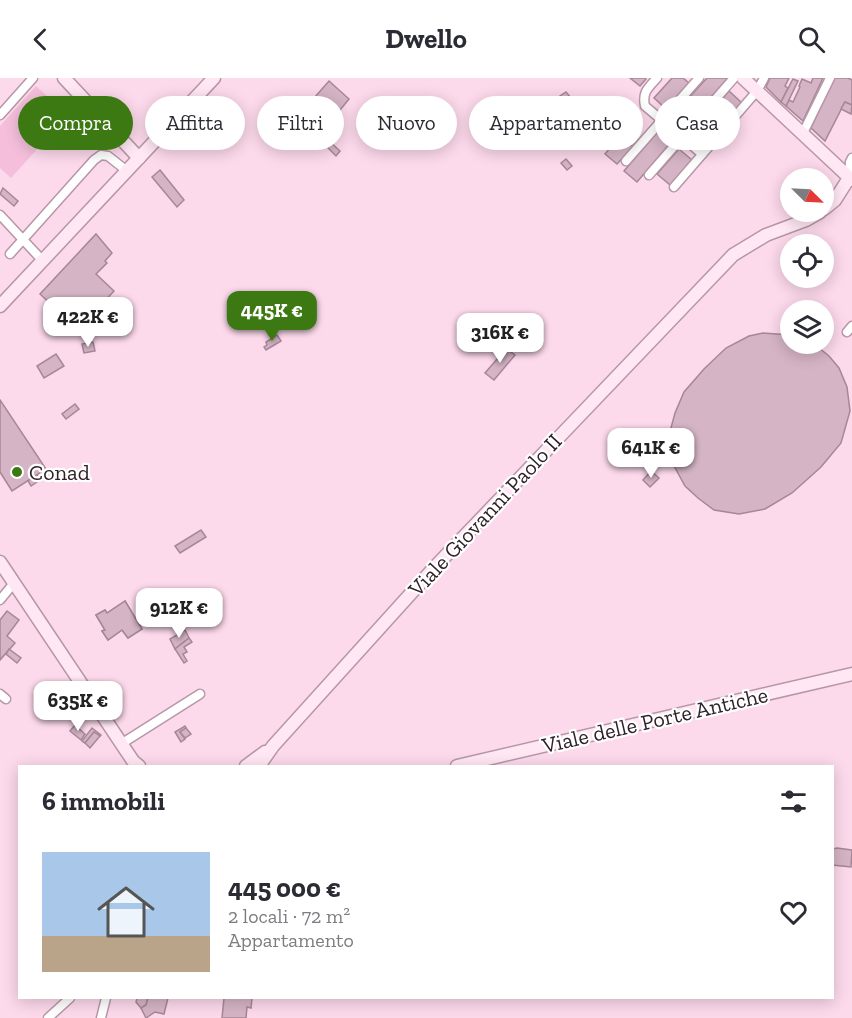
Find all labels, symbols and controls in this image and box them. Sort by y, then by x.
icon: back [24,23,57,56]
text: Dwello [385,23,467,55]
icon: search [795,23,828,56]
chip: Compra [18,96,133,150]
chip: Affitta [145,96,245,150]
chip: Filtri [257,96,344,150]
chip: Nuovo [356,96,457,150]
chip: Appartamento [469,96,643,150]
chip: Casa [655,96,740,150]
north arrow [780,168,834,222]
map controls [780,168,834,354]
button: locate [780,234,834,288]
pin: 445K € [223,291,321,342]
pin: 422K € [39,297,137,348]
text: 445K € [241,298,303,322]
button: layers [780,300,834,354]
text: 422K € [57,304,119,328]
pin: 316K € [451,313,549,364]
text: 316K € [471,320,529,344]
street label: Viale Giovanni Paolo II [402,428,568,603]
pin: 641K € [602,428,700,479]
text: 641K € [621,435,681,459]
place label: Conad [29,459,90,486]
marker: Conad [10,465,24,479]
pin: 912K € [130,588,228,639]
text: 912K € [150,595,208,619]
pin: 635K € [29,681,127,732]
street label: Viale delle Porte Antiche [539,681,770,759]
text: 635K € [48,688,108,712]
text: 6 immobili [42,785,165,817]
icon: filters [777,785,810,818]
text: 445 000 € [228,872,341,904]
icon: home [90,876,162,948]
icon: heart [777,896,810,929]
text: 2 locali · 72 m² [228,904,350,928]
text: Appartamento [228,928,354,952]

